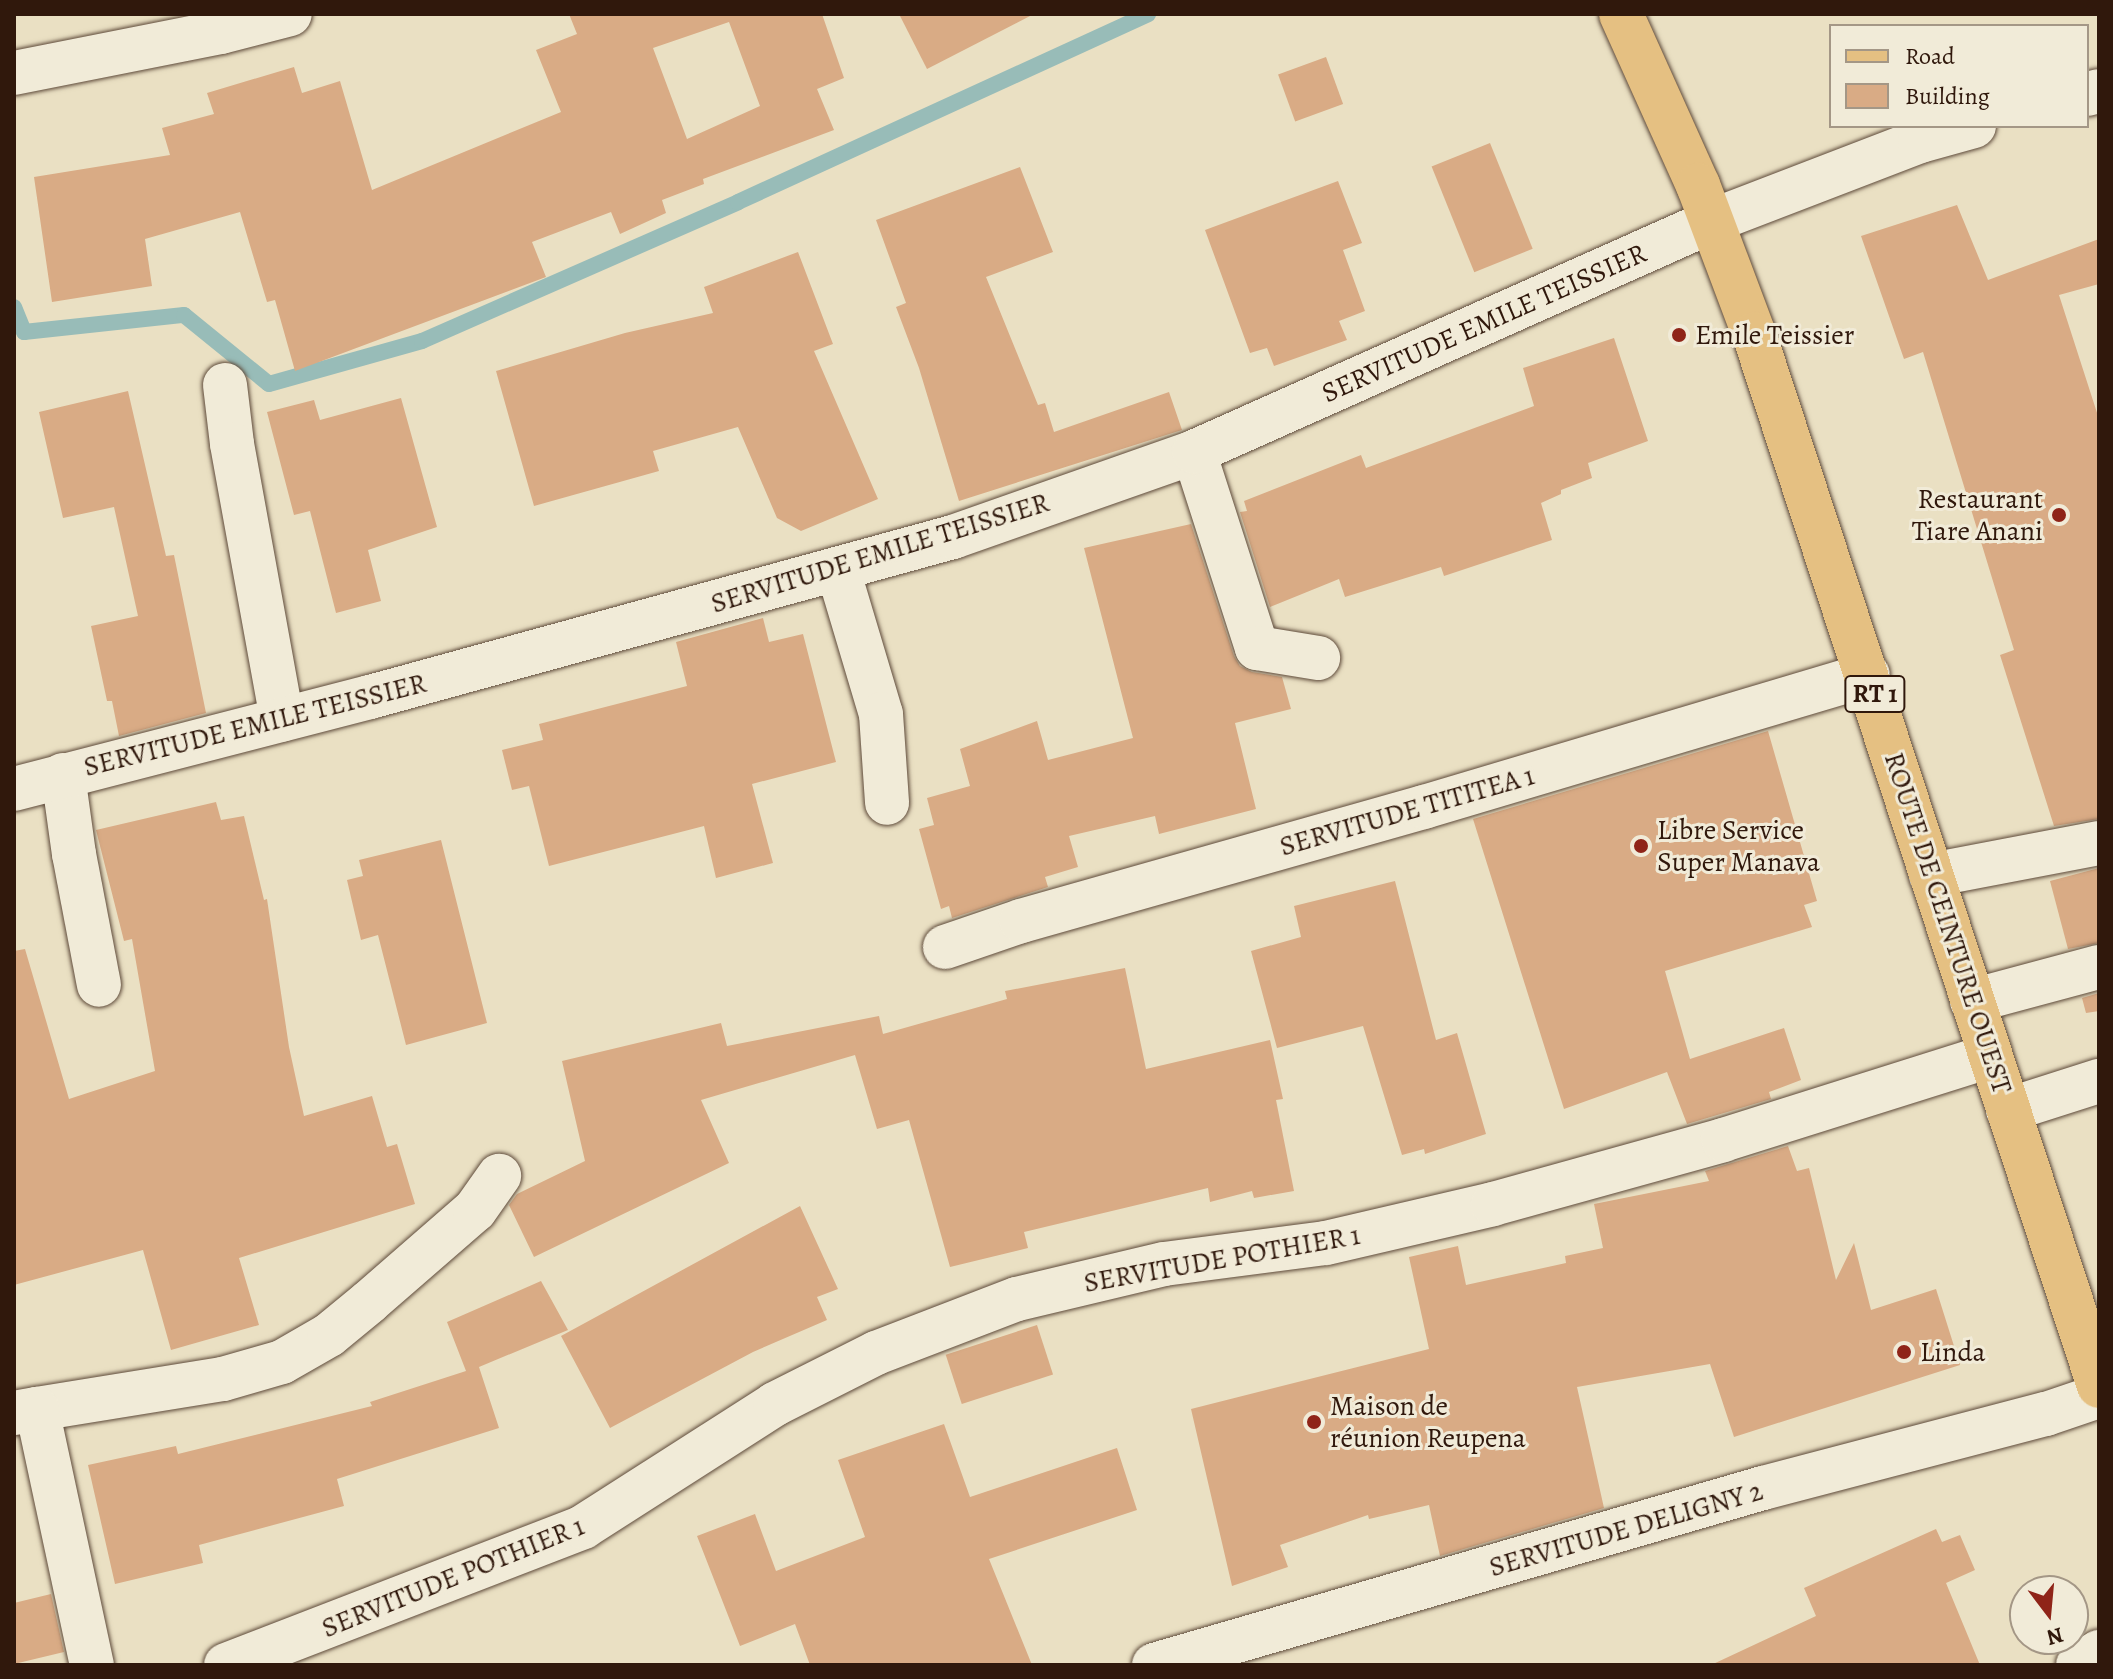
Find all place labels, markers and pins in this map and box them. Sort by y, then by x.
place label: Emile Teissier [1695,318,1855,352]
marker: Emile Teissier [1670,326,1688,344]
place label: Restaurant Tiare Anani [1912,482,2043,548]
marker: Restaurant Tiare Anani [2050,506,2068,524]
place label: Libre Service Super Manava [1657,813,1820,879]
marker: Libre Service Super Manava [1632,837,1650,855]
place label: Linda [1920,1335,1986,1369]
marker: Linda [1895,1343,1913,1361]
place label: Maison de réunion Reupena [1330,1389,1526,1455]
marker: Maison de réunion Reupena [1305,1413,1323,1431]

